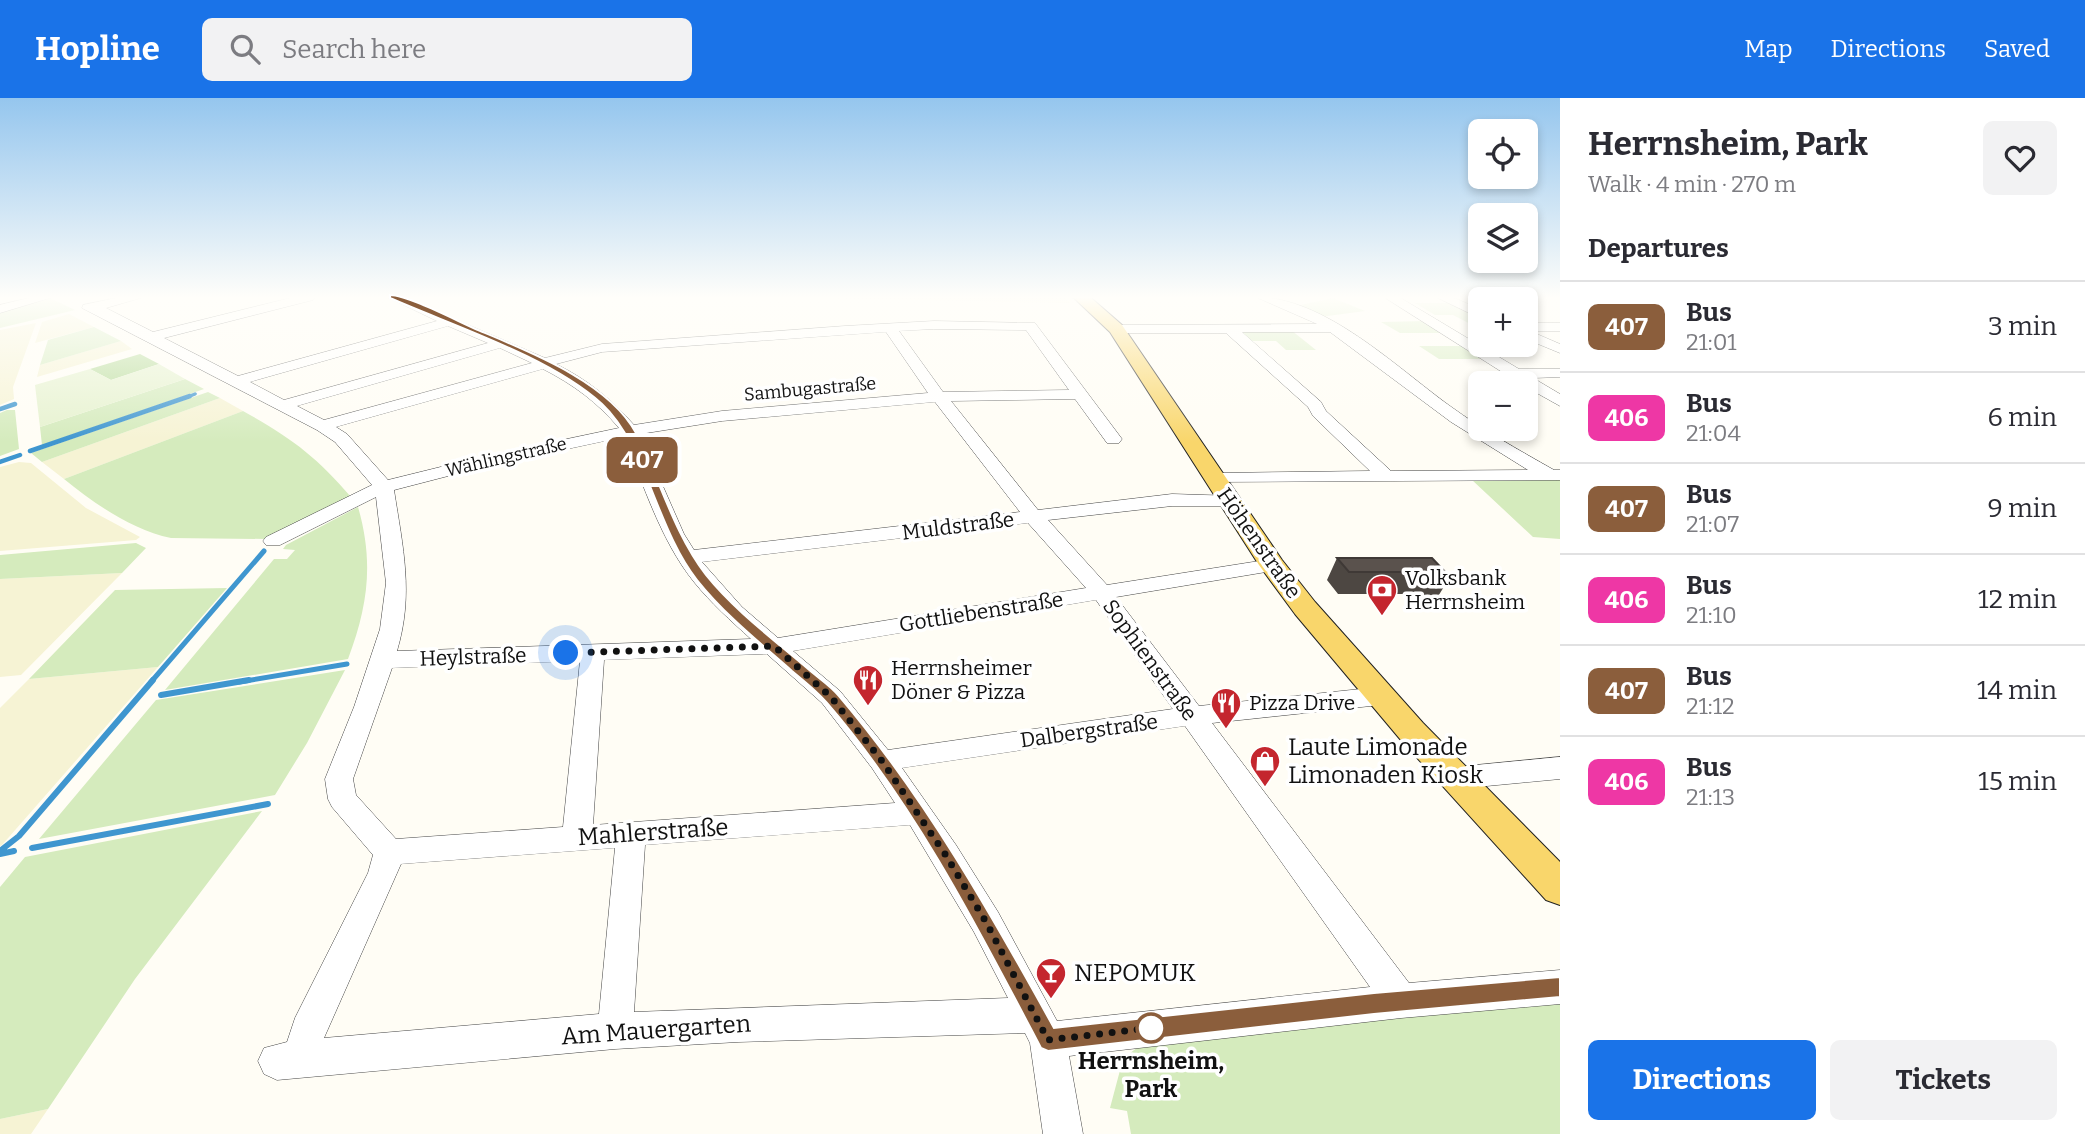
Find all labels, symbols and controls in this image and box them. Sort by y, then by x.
search box [202,18,692,81]
text: Hopline [35,29,160,69]
icon: search [226,30,264,68]
text: Search here [282,34,426,65]
text: Map [1744,35,1793,63]
text: Directions [1831,35,1946,63]
text: Saved [1984,35,2050,63]
map controls [1468,119,1538,441]
button: locate [1468,119,1538,189]
button: heart [1983,121,2057,195]
text: Herrnsheim, Park [1588,124,1868,164]
text: Walk · 4 min · 270 m [1588,170,1796,198]
button: layers [1468,203,1538,273]
text: Departures [1588,233,1729,264]
button: + [1468,287,1538,357]
text: Bus [1686,297,1732,328]
text: 3 min [1988,311,2057,342]
text: 407 [1605,313,1648,341]
text: 21:01 [1686,328,1737,356]
button: − [1468,371,1538,441]
street label: Sambugastraße [743,372,877,406]
text: Bus [1686,388,1732,419]
text: 6 min [1988,402,2057,433]
text: 406 [1604,404,1649,432]
text: 21:04 [1686,419,1741,447]
street label: Wählingstraße [443,432,569,482]
line badge: 407 [602,437,682,483]
text: 407 [621,446,663,474]
text: Bus [1686,479,1732,510]
street label: Höhenstraße [1211,483,1307,603]
text: 9 min [1988,493,2057,524]
text: 407 [1605,495,1648,523]
street label: Muldstraße [900,506,1016,546]
text: 21:07 [1686,510,1739,538]
place label: Volksbank Herrnsheim [1405,565,1525,615]
text: Bus [1686,570,1732,601]
bank icon: Volksbank Herrnsheim [1365,573,1399,617]
text: 12 min [1978,584,2057,615]
street label: Gottliebenstraße [897,586,1065,638]
text: 406 [1604,586,1649,614]
street label: Sophienstraße [1097,594,1203,726]
text: 21:10 [1686,601,1737,629]
your location [548,635,583,670]
street label: Heylstraße [419,642,527,672]
place label: Herrnsheimer Döner & Pizza [891,655,1032,705]
text: Bus [1686,661,1732,692]
restaurant icon: Herrnsheimer Döner & Pizza [851,663,885,707]
text: 14 min [1977,675,2057,706]
text: 407 [1605,677,1648,705]
restaurant icon: Pizza Drive [1209,686,1243,730]
place label: Pizza Drive [1249,690,1355,716]
text: 21:12 [1686,692,1735,720]
street label: Dalbergstraße [1018,708,1160,754]
place label: Laute Limonade Limonaden Kiosk [1288,733,1483,789]
shop icon: Laute Limonade Limonaden Kiosk [1248,744,1282,788]
text: Bus [1686,752,1732,783]
text: 15 min [1978,766,2057,797]
text: 406 [1604,768,1649,796]
text: 21:13 [1686,783,1735,811]
street label: Mahlerstraße [577,813,729,851]
bar icon: NEPOMUK [1034,956,1068,1000]
place label: NEPOMUK [1074,959,1196,987]
street label: Am Mauergarten [560,1009,752,1051]
marker: Herrnsheim, Park [1136,1013,1166,1043]
button: Directions [1588,1040,1816,1120]
button: Tickets [1830,1040,2057,1120]
place label: Herrnsheim, Park [1078,1047,1224,1103]

